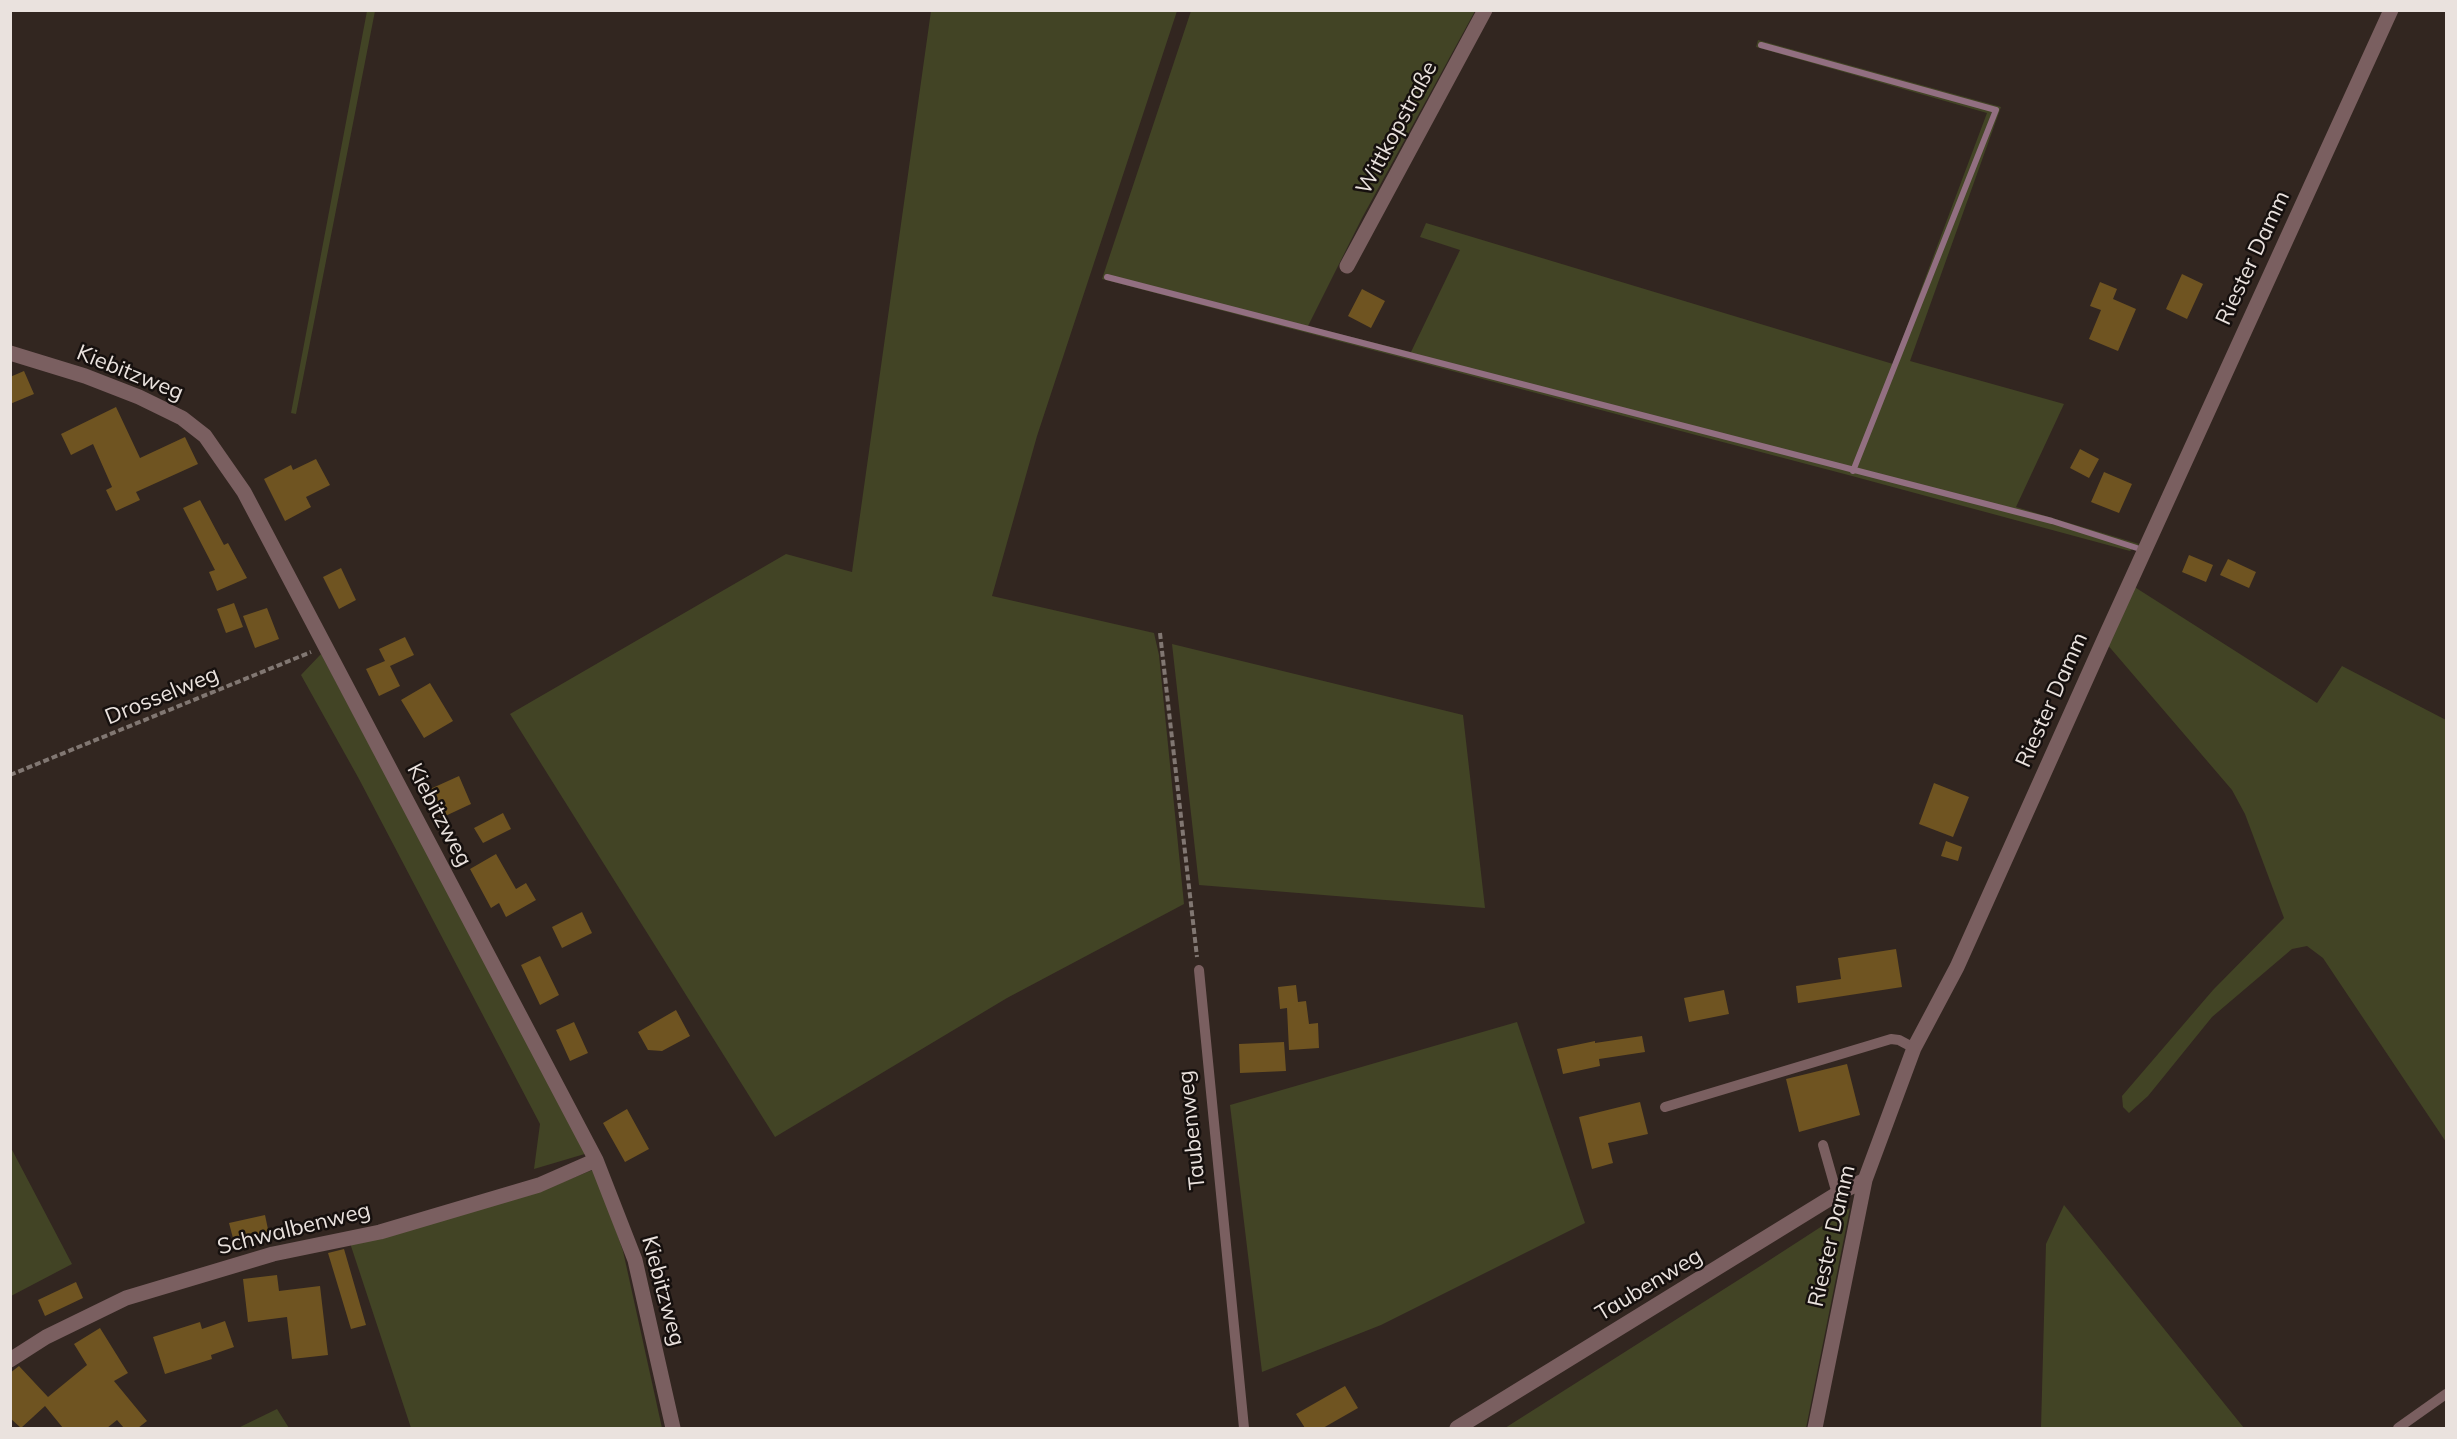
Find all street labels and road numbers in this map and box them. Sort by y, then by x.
street label: Wittkopstraße [1351,57,1443,199]
street label: Riester Damm [2210,187,2296,329]
street label: Kiebitzweg [73,340,187,406]
street label: Riester Damm [2010,628,2094,772]
street label: Drosselweg [101,661,223,731]
street label: Kiebitzweg [401,759,477,871]
street label: Taubenweg [1173,1069,1211,1191]
street label: Riester Damm [1803,1162,1861,1310]
street label: Schwalbenweg [215,1197,373,1261]
street label: Kiebitzweg [636,1233,690,1349]
street label: Taubenweg [1591,1243,1707,1327]

